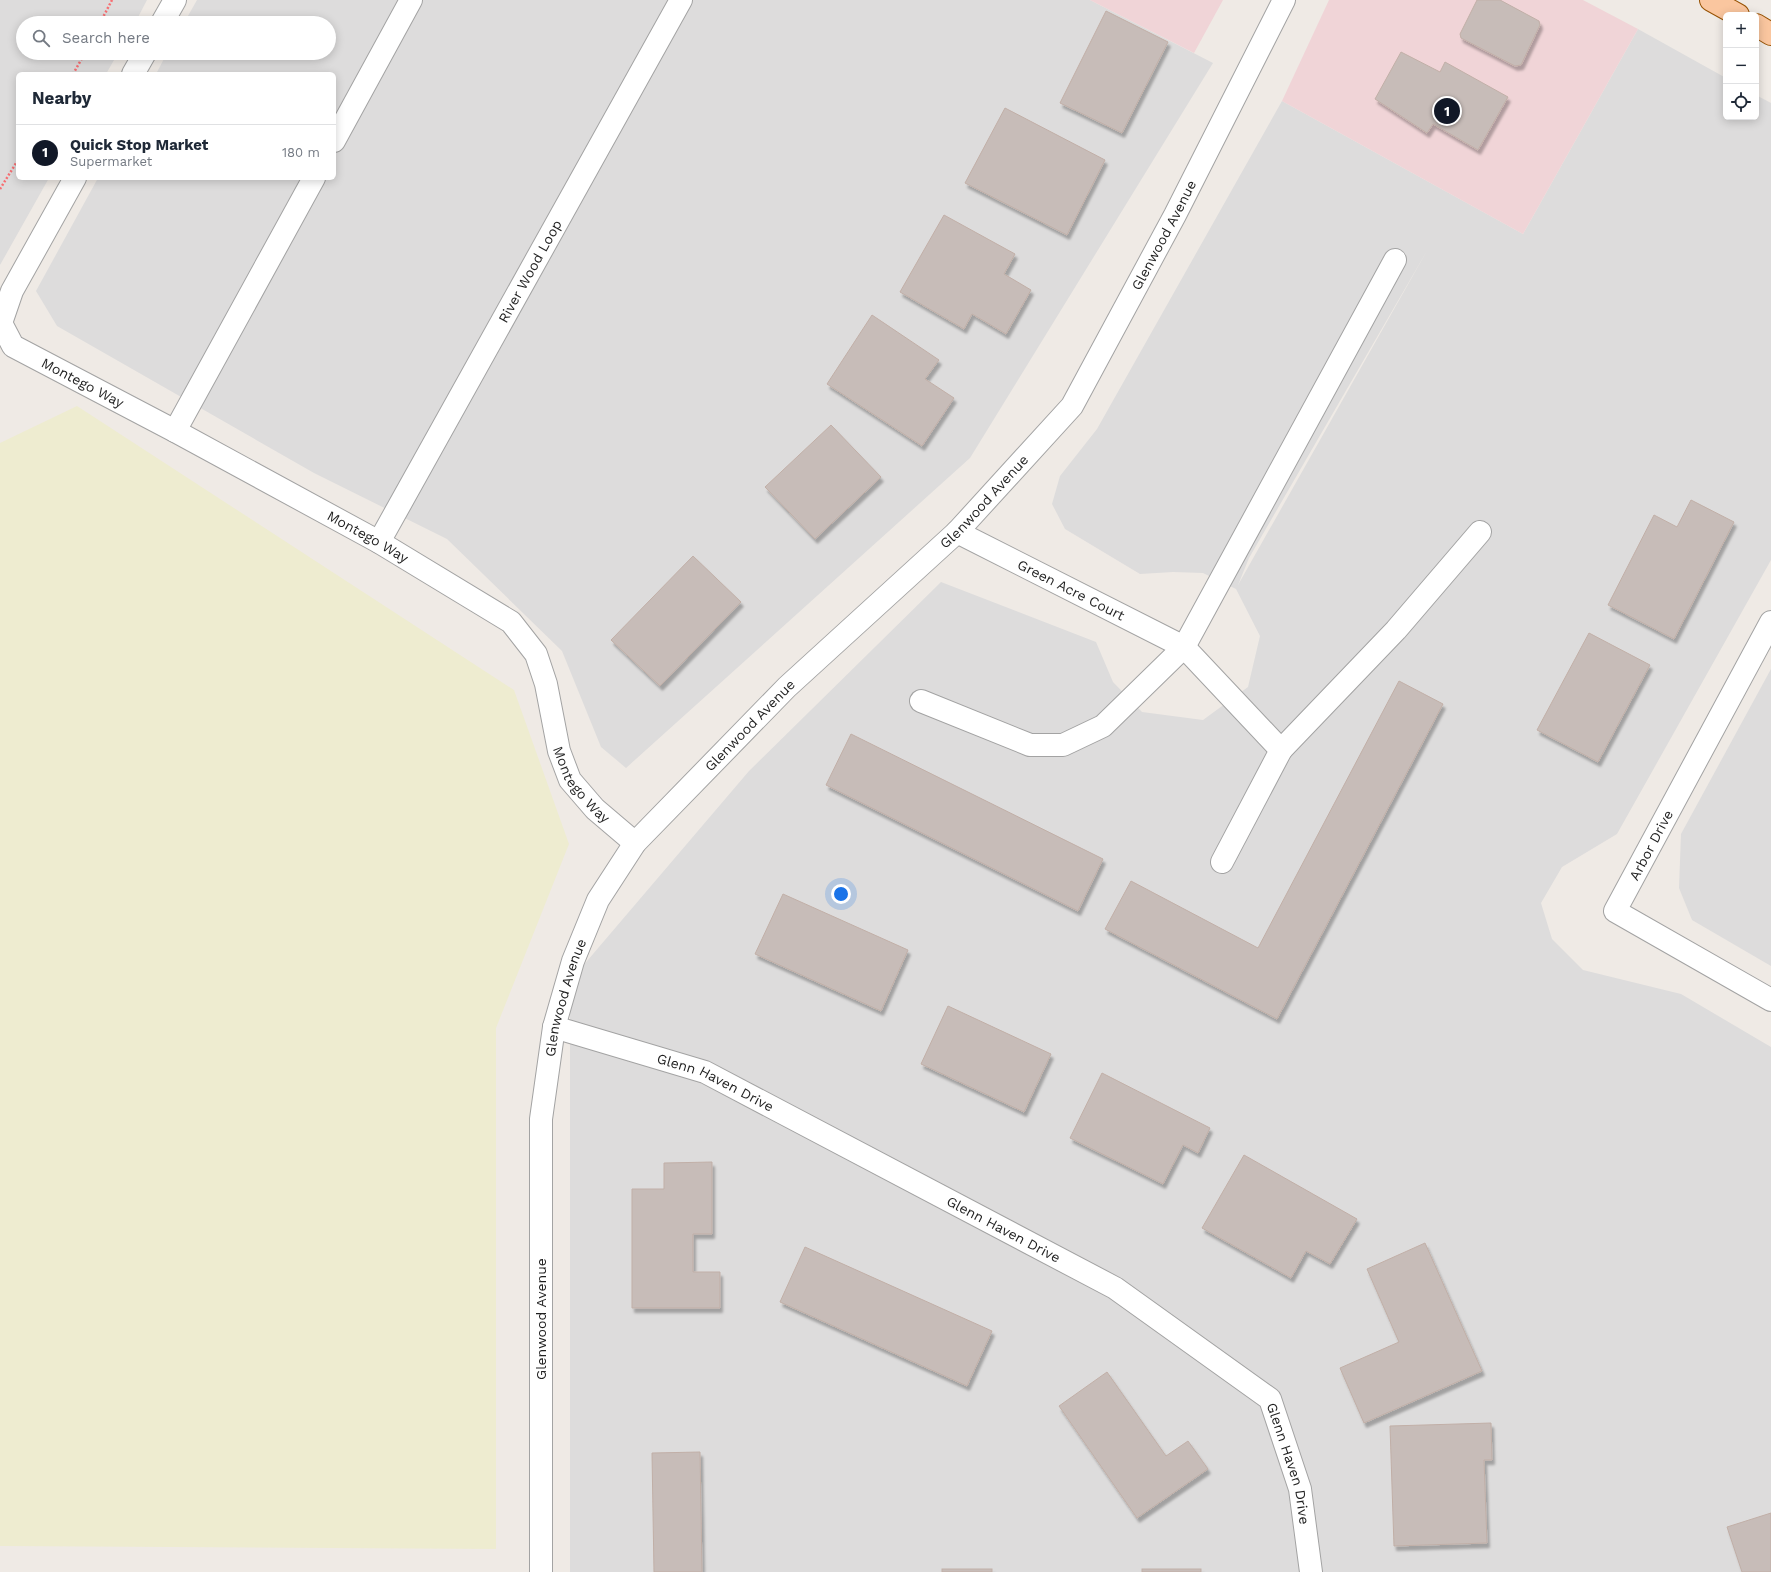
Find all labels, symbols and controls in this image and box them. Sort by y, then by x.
map controls [1723,12,1759,120]
button: + [1723,12,1759,48]
search box [16,16,336,60]
icon: search [30,27,52,49]
text: Search here [62,29,150,47]
button: − [1723,48,1759,84]
button: locate [1723,84,1759,120]
text: Nearby [32,88,91,108]
pin: 1 [1434,96,1460,126]
text: Quick Stop Market [70,136,208,154]
text: 1 [42,145,48,160]
text: 180 m [282,145,320,160]
text: Supermarket [70,154,152,169]
street label: Glenwood Avenue [1128,177,1199,293]
street label: River Wood Loop [495,217,565,325]
street label: Montego Way [39,354,127,411]
street label: Glenwood Avenue [937,452,1031,552]
street label: Montego Way [324,507,412,566]
street label: Green Acre Court [1015,556,1127,624]
street label: Glenwood Avenue [702,676,798,774]
street label: Montego Way [550,744,614,827]
street label: Arbor Drive [1626,807,1676,883]
your location [831,884,851,904]
street label: Glenwood Avenue [542,936,589,1058]
street label: Glenn Haven Drive [655,1050,776,1115]
street label: Glenn Haven Drive [944,1193,1063,1266]
street label: Glenwood Avenue [533,1258,549,1380]
street label: Glenn Haven Drive [1264,1401,1313,1525]

